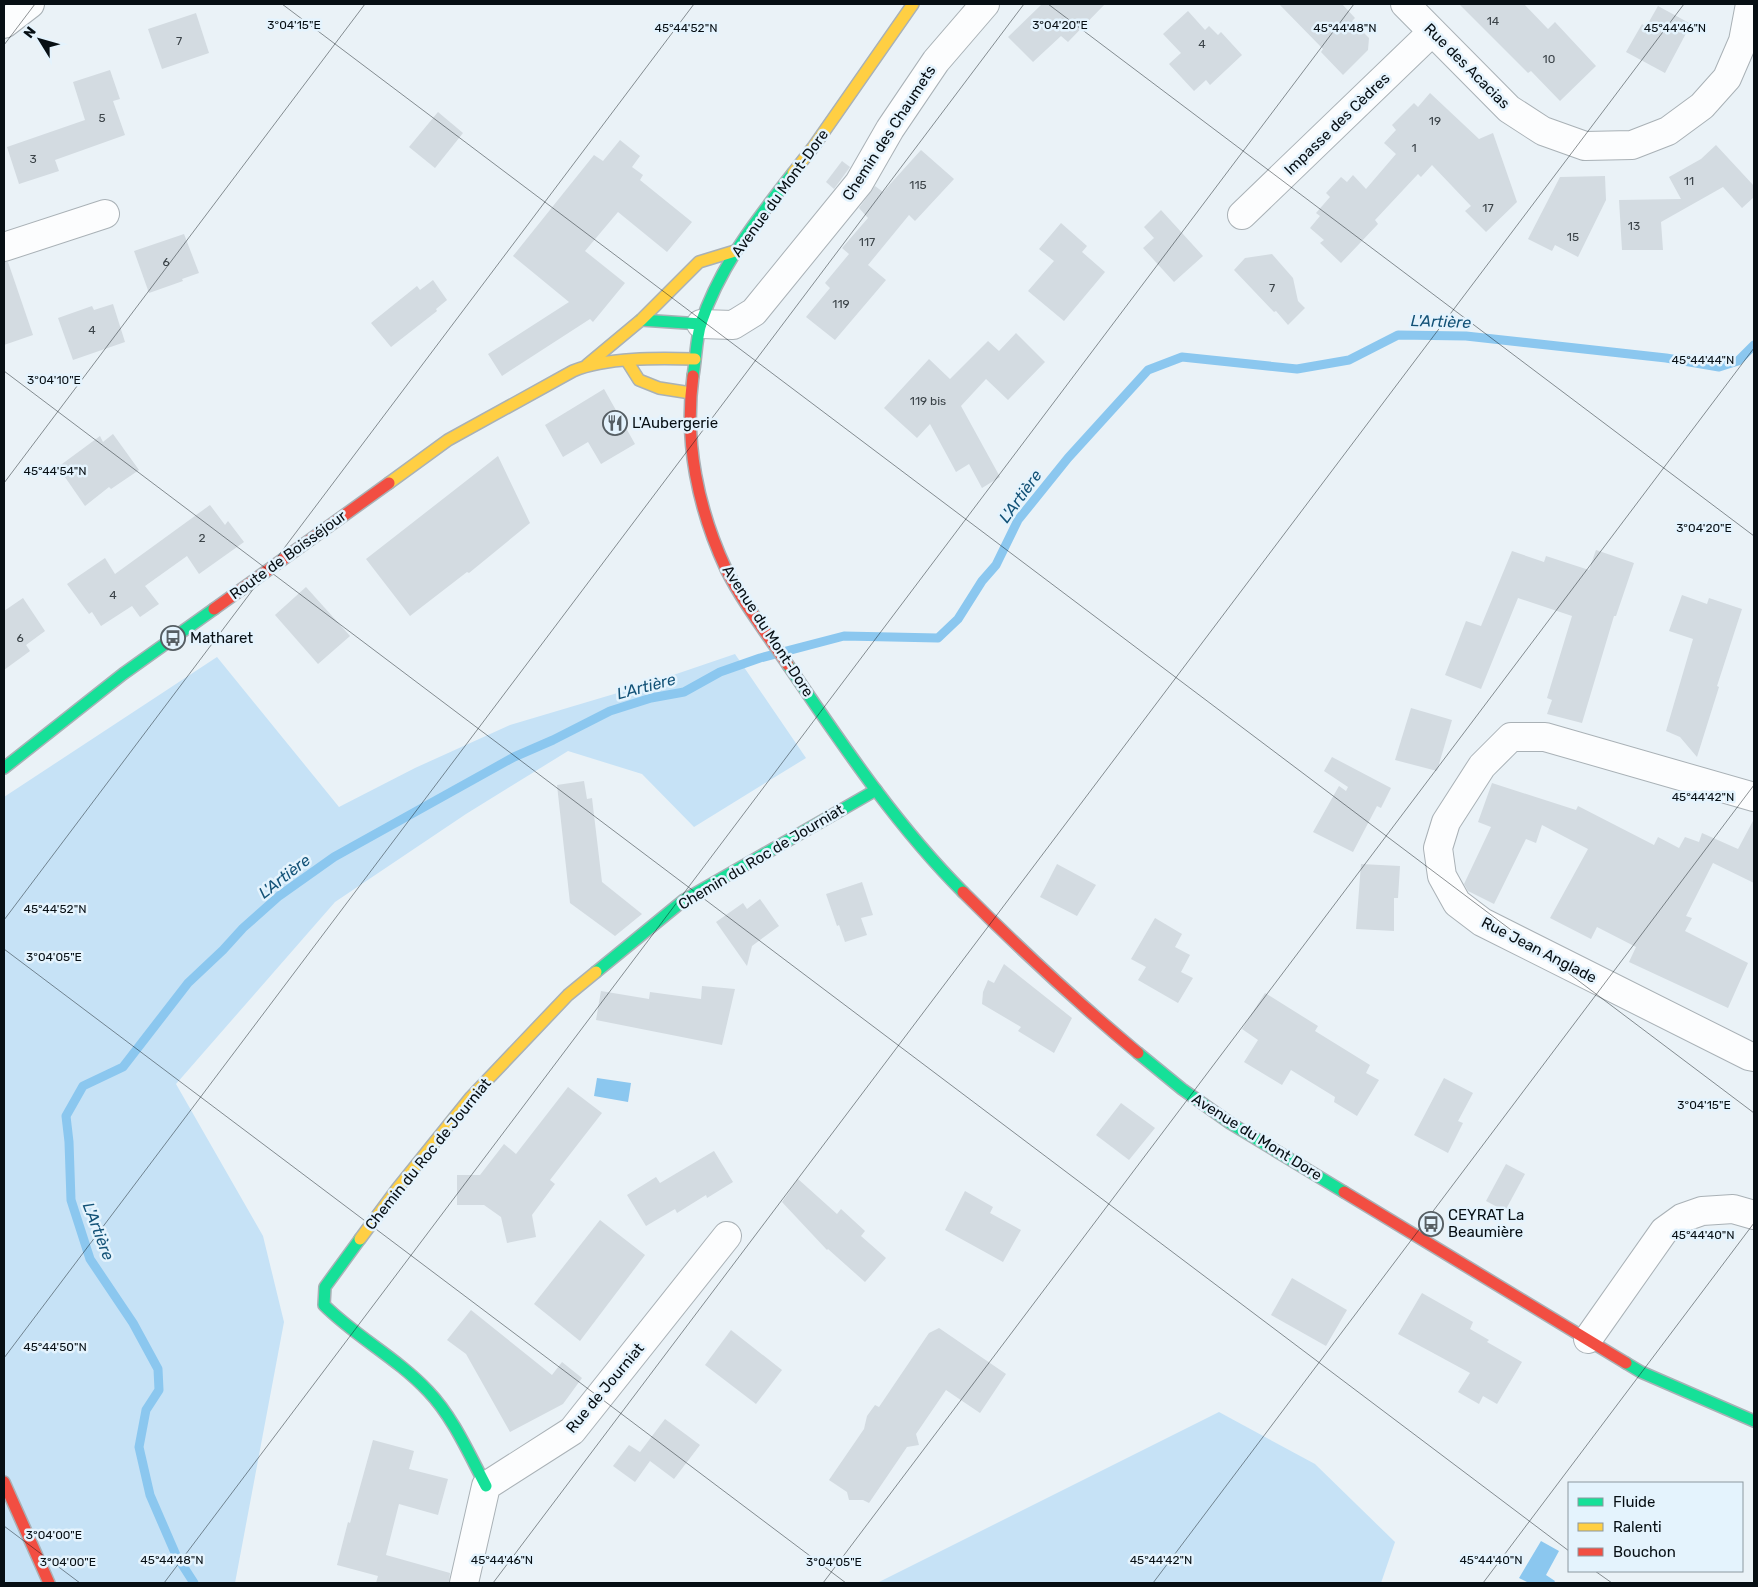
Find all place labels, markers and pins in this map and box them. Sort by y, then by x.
restaurant icon: L'Aubergerie [602,410,628,436]
place label: L'Aubergerie [632,414,718,432]
bus stop icon: Matharet [160,625,186,651]
place label: Matharet [190,629,253,647]
place label: CEYRAT La Beaumière [1448,1206,1524,1241]
bus stop icon: CEYRAT La Beaumière [1418,1211,1444,1237]

